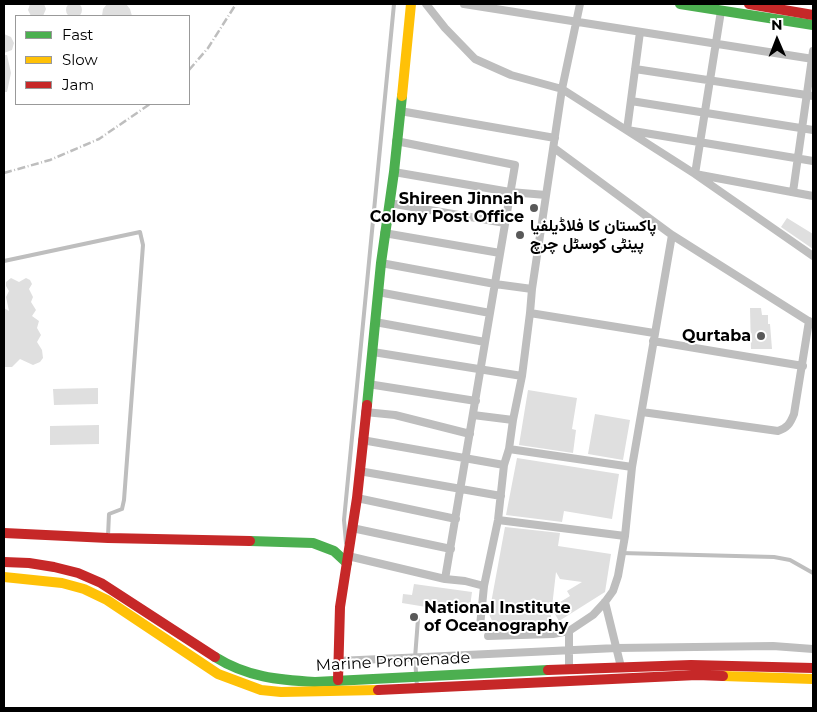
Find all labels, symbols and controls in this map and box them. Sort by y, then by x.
legend [15,15,190,105]
north arrow [752,15,802,65]
text: N [771,16,783,34]
text: Fast [62,25,93,44]
text: Slow [62,50,98,69]
text: Jam [62,75,94,94]
place label: Shireen Jinnah Colony Post Office [370,189,524,227]
marker: Shireen Jinnah Colony Post Office [528,202,540,214]
place label: پاکستان کا فلاڈیلفیا پینٹی کوسٹل چرچ [530,216,656,254]
marker: پاکستان کا فلاڈیلفیا پینٹی کوسٹل چرچ [514,229,526,241]
place label: Qurtaba [682,326,751,346]
marker: Qurtaba [755,330,767,342]
place label: National Institute of Oceanography [424,598,571,636]
marker: National Institute of Oceanography [408,611,420,623]
street label: Marine Promenade [315,648,471,676]

